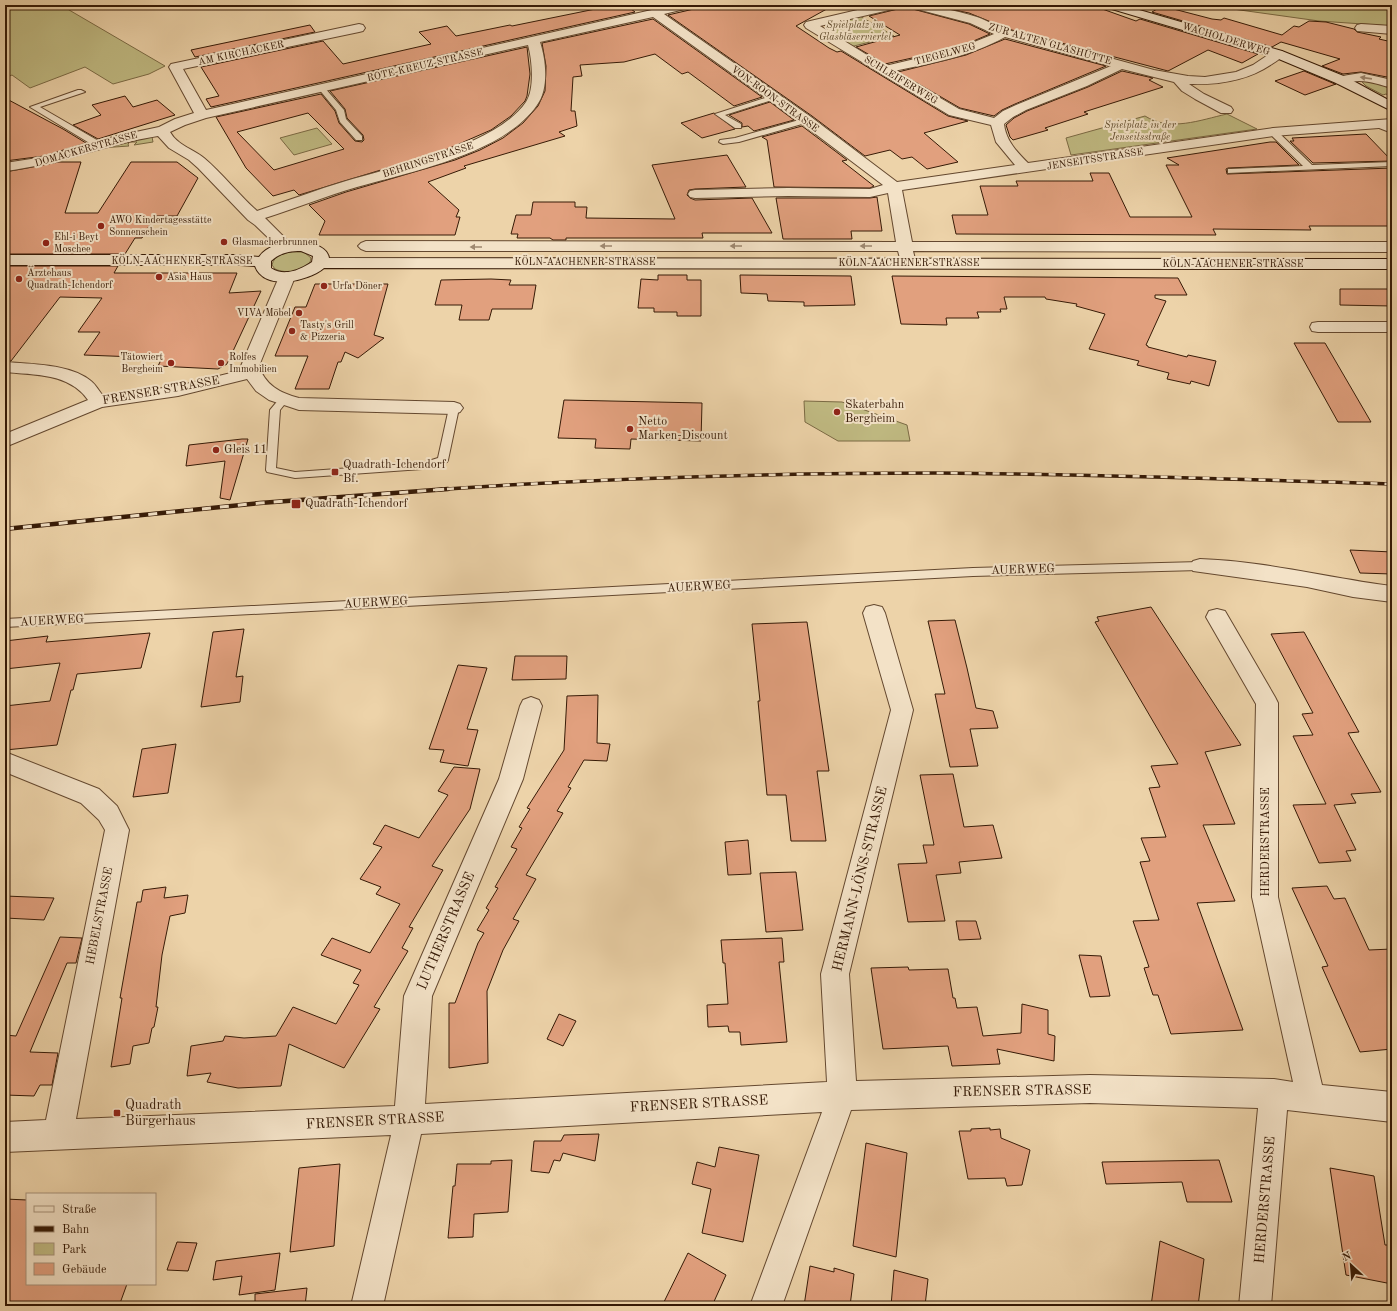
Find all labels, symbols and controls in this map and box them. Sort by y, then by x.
park label: Spielplatz im Glasbläserviertel [819,20,891,42]
street label: ZUR ALTEN GLASHÜTTE [987,20,1113,66]
street label: WACHOLDERWEG [1181,21,1271,57]
street label: AM KIRCHACKER [197,39,285,67]
street label: TIEGELWEG [913,41,977,67]
street label: ROTE-KREUZ-STRASSE [366,47,484,83]
street label: SCHLEIFERWEG [862,54,940,106]
street label: VON-ROON-STRASSE [729,64,821,134]
one-way arrow [1360,74,1373,81]
park label: Spielplatz in der Jenseitsstraße [1104,120,1176,142]
street label: DOMACKERSTRASSE [34,130,138,168]
street label: BEHRINGSTRASSE [381,141,475,179]
street label: JENSEITSSTRASSE [1046,146,1144,172]
place label: AWO Kindertagesstätte Sonnenschein [109,215,212,237]
marker: AWO Kindertagesstätte Sonnenschein [96,221,106,231]
place label: Ehl-i Beyt Moschee [54,232,99,254]
marker: Glasmacherbrunnen [219,237,229,247]
place label: Glasmacherbrunnen [232,237,319,247]
marker: Ehl-i Beyt Moschee [41,238,51,248]
one-way arrow [599,243,612,249]
one-way arrow [729,243,742,249]
one-way arrow [859,243,872,249]
one-way arrow [469,244,482,250]
street label: KÖLN-AACHENER-STRASSE [111,254,253,266]
street label: KÖLN-AACHENER-STRASSE [514,255,656,267]
street label: KÖLN-AACHENER-STRASSE [838,256,980,268]
street label: KÖLN-AACHENER-STRASSE [1162,257,1304,269]
place label: Ärztehaus Quadrath-Ichendorf [27,266,113,290]
marker: Asia Haus [154,272,164,282]
place label: Asia Haus [167,272,212,282]
marker: Ärztehaus Quadrath-Ichendorf [14,274,24,284]
marker: Urfa Döner [319,281,329,291]
place label: Urfa Döner [332,281,382,291]
place label: VIVA Möbel [237,308,291,318]
marker: VIVA Möbel [294,308,304,318]
place label: Tasty's Grill & Pizzeria [300,320,354,342]
marker: Tasty's Grill & Pizzeria [287,326,297,336]
place label: Tätowiert Bergheim [120,352,163,374]
place label: Rolfes Immobilien [229,352,278,374]
marker: Tätowiert Bergheim [166,358,176,368]
marker: Rolfes Immobilien [216,358,226,368]
street label: FRENSER STRASSE [101,375,221,407]
place label: Skaterbahn Bergheim [845,399,905,425]
marker: Skaterbahn Bergheim [832,407,842,417]
place label: Netto Marken-Discount [638,416,728,442]
marker: Netto Marken-Discount [625,424,635,434]
place label: Gleis 11 [224,444,267,456]
marker: Gleis 11 [211,445,221,455]
place label: Quadrath-Ichendorf Bf. [343,459,447,485]
marker: Quadrath-Ichendorf Bf. [330,467,340,477]
marker: Quadrath-Ichendorf [290,498,302,510]
place label: Quadrath-Ichendorf [305,498,409,510]
street label: AUERWEG [991,563,1056,577]
street label: AUERWEG [667,579,732,595]
street label: AUERWEG [344,595,409,611]
street label: AUERWEG [20,613,85,629]
street label: HERMANN-LÖNS-STRASSE [827,784,890,973]
street label: HERDERSTRASSE [1260,787,1272,897]
street label: HEBELSTRASSE [85,866,115,966]
street label: LUTHERSTRASSE [415,870,477,992]
street label: FRENSER STRASSE [953,1083,1091,1099]
street label: FRENSER STRASSE [629,1093,769,1115]
place label: Quadrath Bürgerhaus [125,1098,196,1128]
marker: Quadrath Bürgerhaus [112,1108,122,1118]
street label: FRENSER STRASSE [305,1110,445,1132]
street label: HERDERSTRASSE [1252,1136,1278,1264]
legend [26,1193,156,1285]
text: Straße [62,1204,97,1216]
text: Bahn [62,1224,90,1236]
text: Park [62,1244,87,1256]
north arrow [1331,1245,1371,1285]
text: N [1341,1250,1354,1264]
text: Gebäude [62,1264,107,1276]

